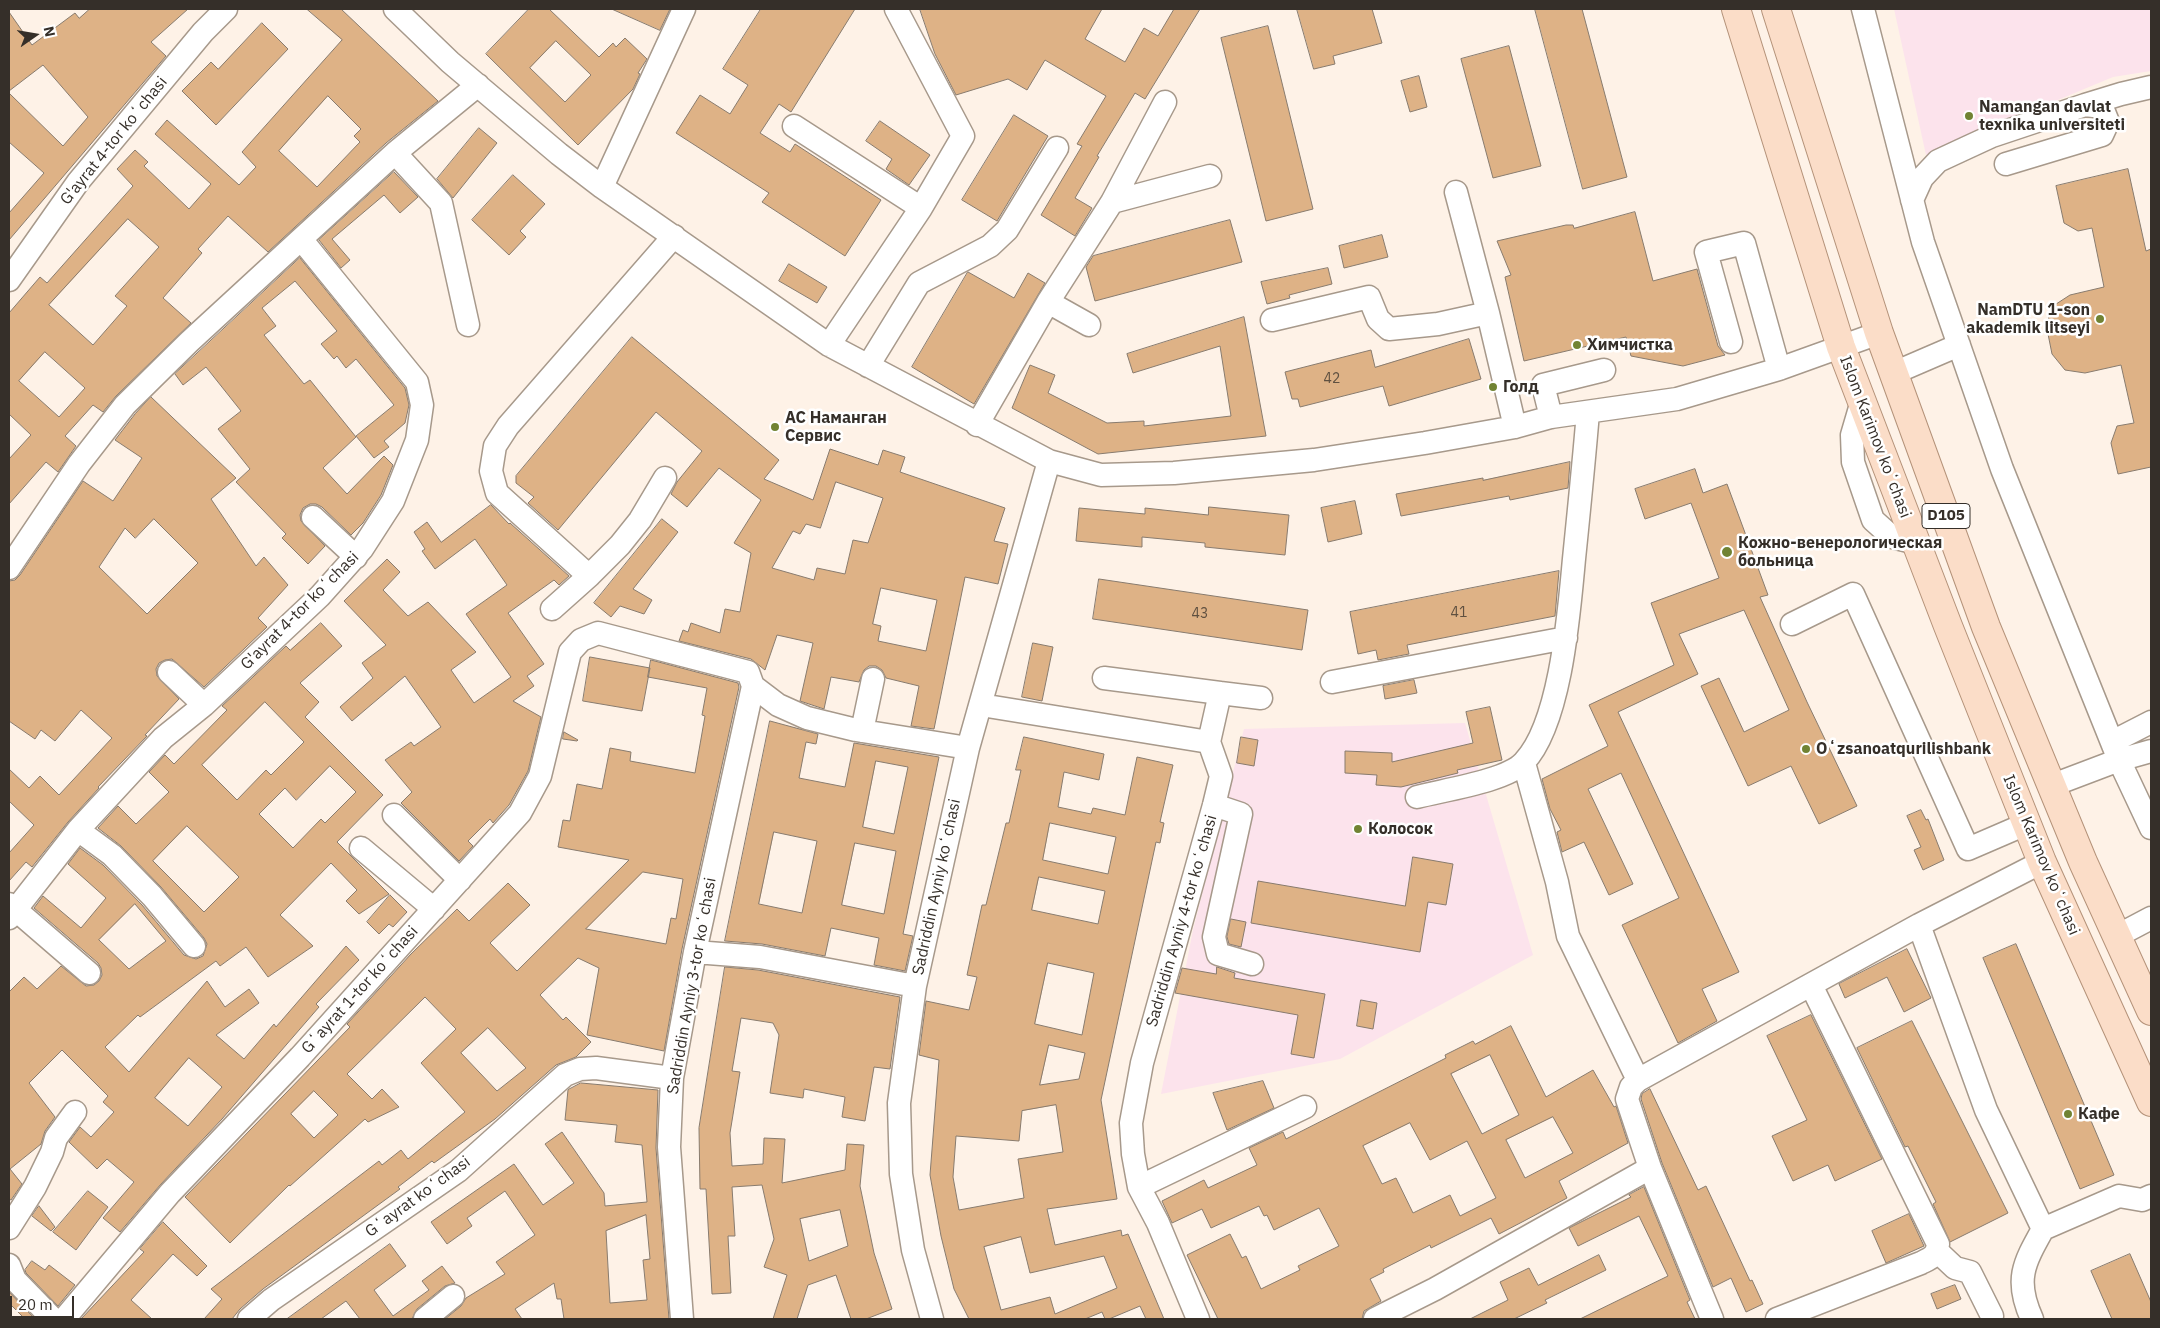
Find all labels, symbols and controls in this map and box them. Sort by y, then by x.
north arrow [10,10,60,60]
text: N [40,25,60,39]
street label: G'ayrat 4-tor koʻchasi [56,73,172,209]
place label: Namangan davlat texnika universiteti [1979,97,2125,135]
marker: Namangan davlat texnika universiteti [1963,110,1975,122]
place label: NamDTU 1-son akademik litseyi [1966,300,2090,338]
marker: NamDTU 1-son akademik litseyi [2094,313,2106,325]
place label: Химчистка [1587,335,1673,355]
marker: Химчистка [1571,339,1583,351]
street label: Islom Karimov koʻchasi [1835,353,1915,521]
house number: 42 [1324,371,1340,387]
place label: Голд [1503,377,1539,397]
marker: Голд [1487,381,1499,393]
place label: АС Наманган Сервис [785,408,887,446]
marker: АС Наманган Сервис [769,421,781,433]
road number: D105 [1922,504,1970,528]
place label: Кожно-венерологическая больница [1738,533,1942,571]
marker: Кожно-венерологическая больница [1720,545,1734,559]
street label: G'ayrat 4-tor koʻchasi [237,548,363,674]
house number: 41 [1451,605,1467,621]
house number: 43 [1192,606,1208,622]
place label: Oʻzsanoatqurilishbank [1816,739,1991,759]
marker: Oʻzsanoatqurilishbank [1800,743,1812,755]
street label: Islom Karimov koʻchasi [1999,772,2083,938]
street label: Sadriddin Ayniy koʻchasi [909,797,965,977]
street label: Sadriddin Ayniy 4-tor koʻchasi [1143,813,1221,1029]
place label: Колосок [1368,819,1433,839]
marker: Колосок [1352,823,1364,835]
street label: Sadriddin Ayniy 3-tor koʻchasi [663,876,721,1096]
street label: Gʻayrat 1-tor koʻchasi [298,922,422,1058]
place label: Кафе [2078,1104,2120,1124]
marker: Кафе [2062,1108,2074,1120]
street label: Gʻayrat koʻchasi [362,1152,474,1242]
scale bar [12,1286,76,1318]
text: 20 m [18,1295,53,1314]

